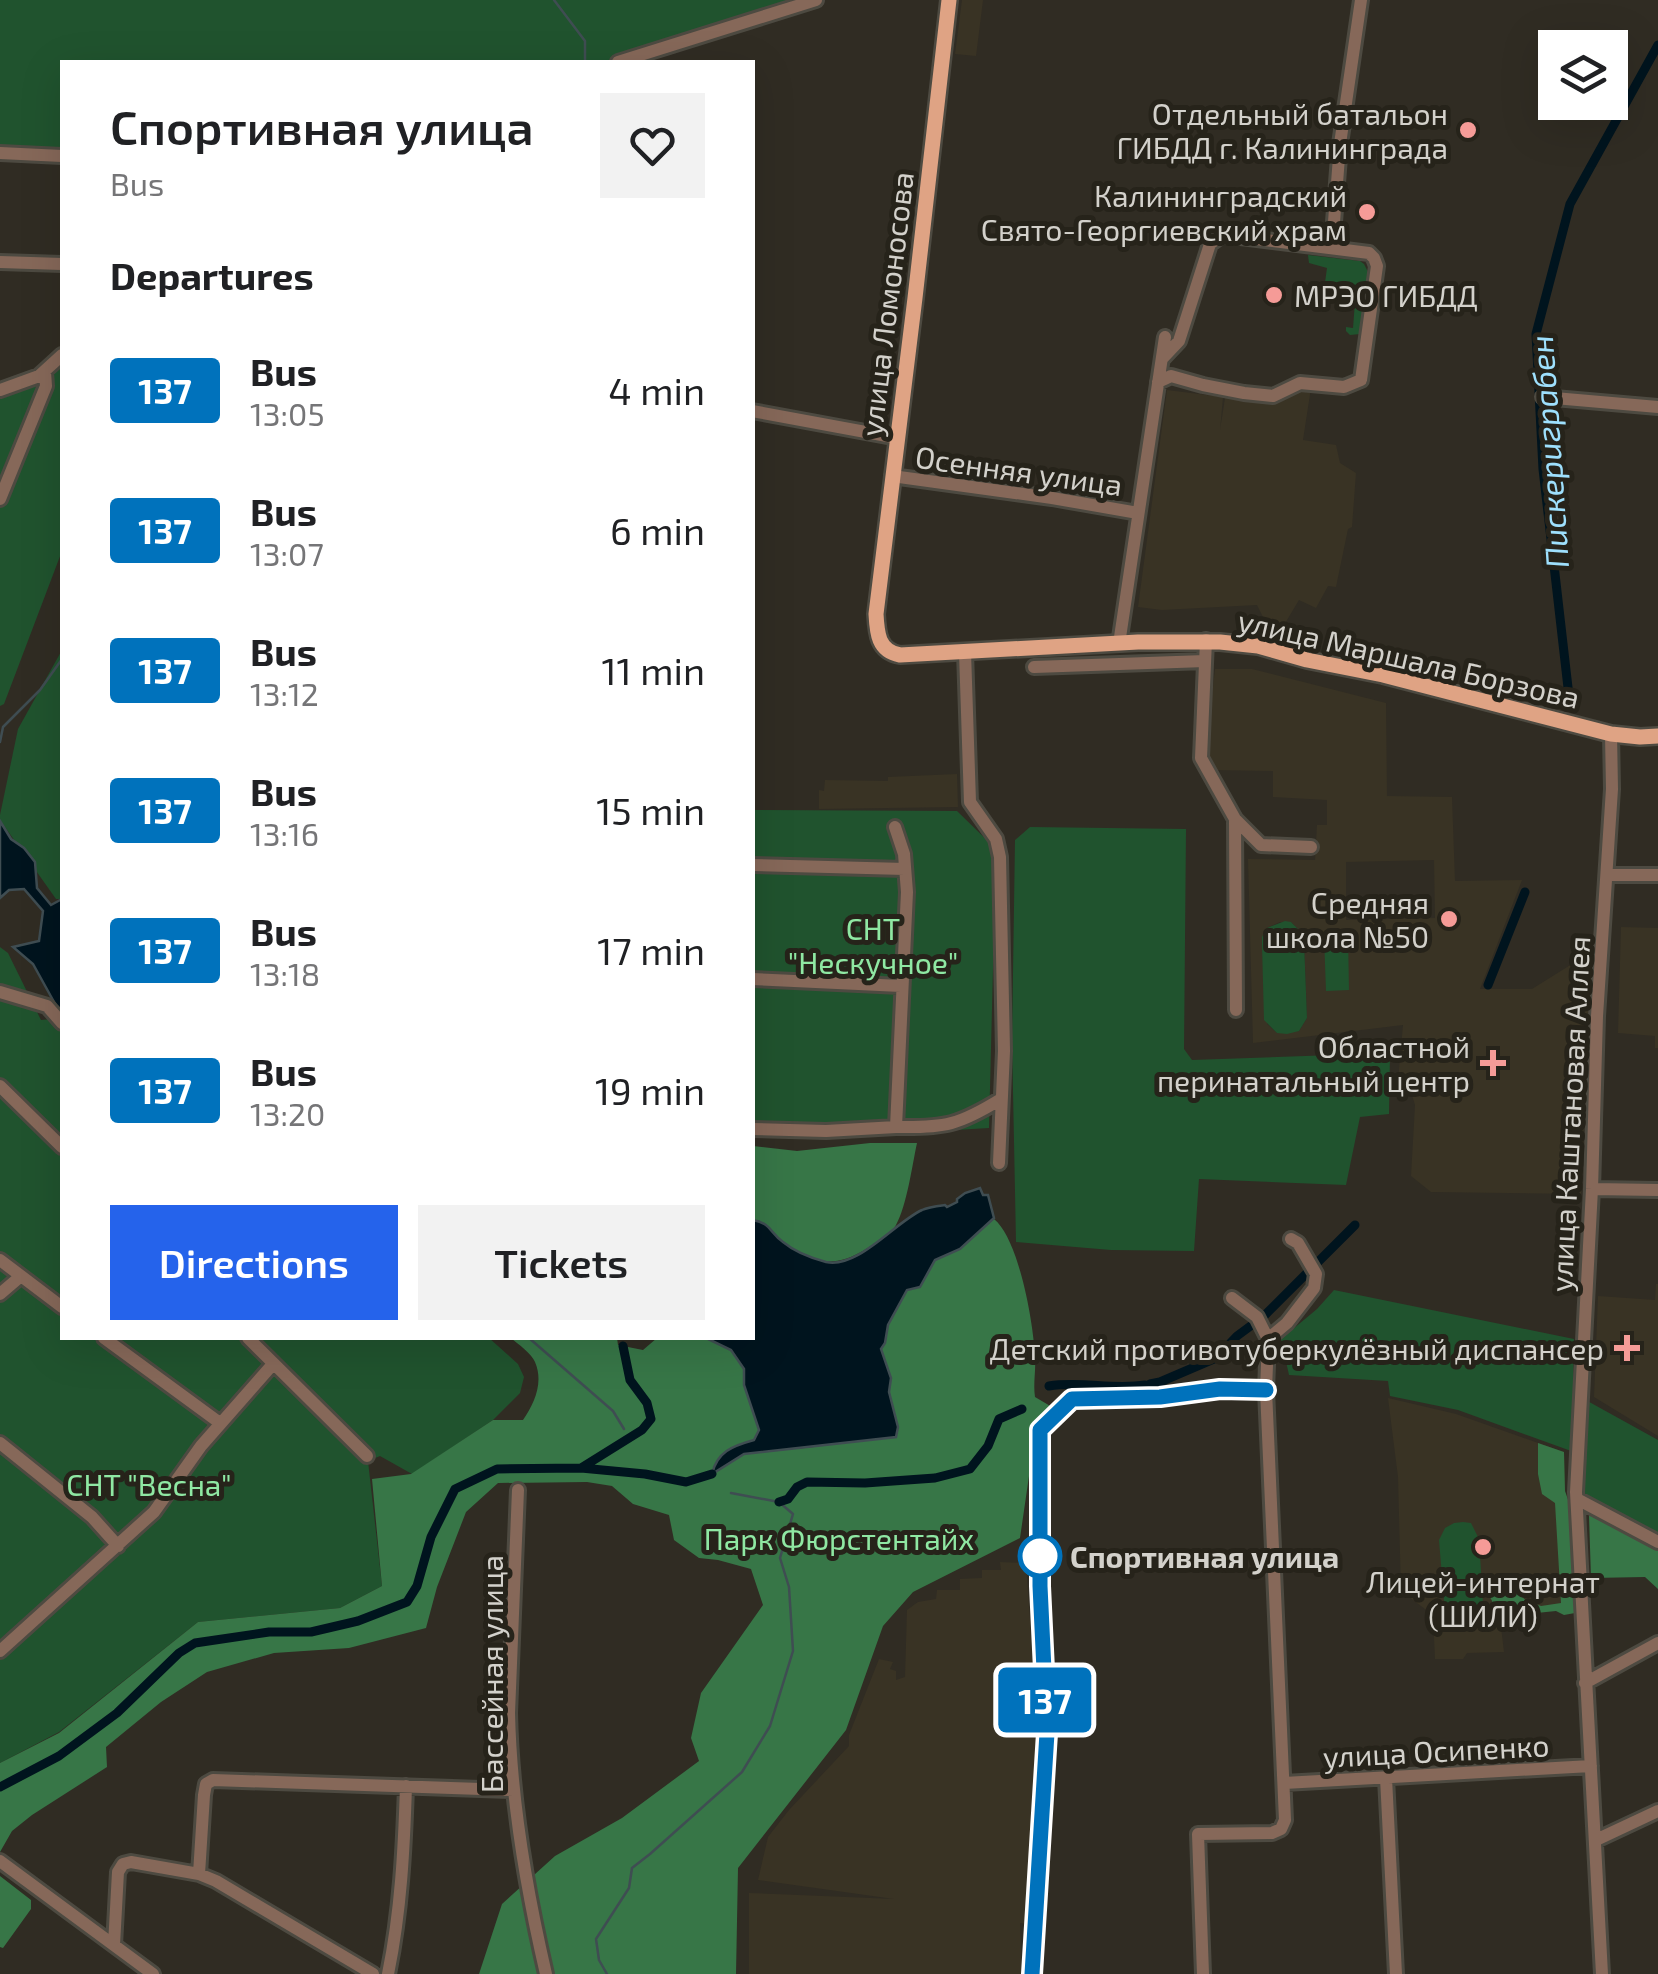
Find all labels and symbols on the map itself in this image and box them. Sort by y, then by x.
place label: Отдельный батальон ГИБДД г. Калининграда [1117,95,1448,165]
marker: Отдельный батальон ГИБДД г. Калининграда [1457,119,1479,141]
street label: улица Ломоносова [852,170,921,438]
place label: Калининградский Свято-Георгиевский храм [981,177,1347,247]
marker: Калининградский Свято-Георгиевский храм [1356,201,1378,223]
place label: МРЭО ГИБДД [1294,277,1478,313]
marker: МРЭО ГИБДД [1263,284,1285,306]
water label: Пискериграбен [1521,334,1575,570]
street label: Осенняя улица [913,438,1125,503]
street label: улица Маршала Борзова [1234,601,1583,716]
place label: Средняя школа №50 [1266,884,1429,954]
marker: Средняя школа №50 [1438,908,1460,930]
park label: СНТ "Нескучное" [788,910,958,981]
street label: улица Каштановая Аллея [1542,935,1597,1293]
place label: Областной перинатальный центр [1157,1028,1470,1098]
marker: Областной перинатальный центр [1480,1050,1506,1076]
place label: Детский противотуберкулёзный диспансер [990,1330,1604,1367]
marker: Детский противотуберкулёзный диспансер [1614,1335,1640,1361]
park label: СНТ "Весна" [66,1466,232,1502]
park label: Парк Фюрстентайх [704,1520,974,1556]
marker: Спортивная улица [1019,1535,1061,1577]
marker: Лицей-интернат (ШИЛИ) [1472,1536,1494,1558]
place label: Спортивная улица [1070,1538,1339,1575]
street label: Бассейная улица [473,1555,510,1793]
place label: Лицей-интернат (ШИЛИ) [1366,1563,1600,1633]
line badge: 137 [988,1668,1102,1732]
street label: улица Осипенко [1322,1726,1550,1775]

